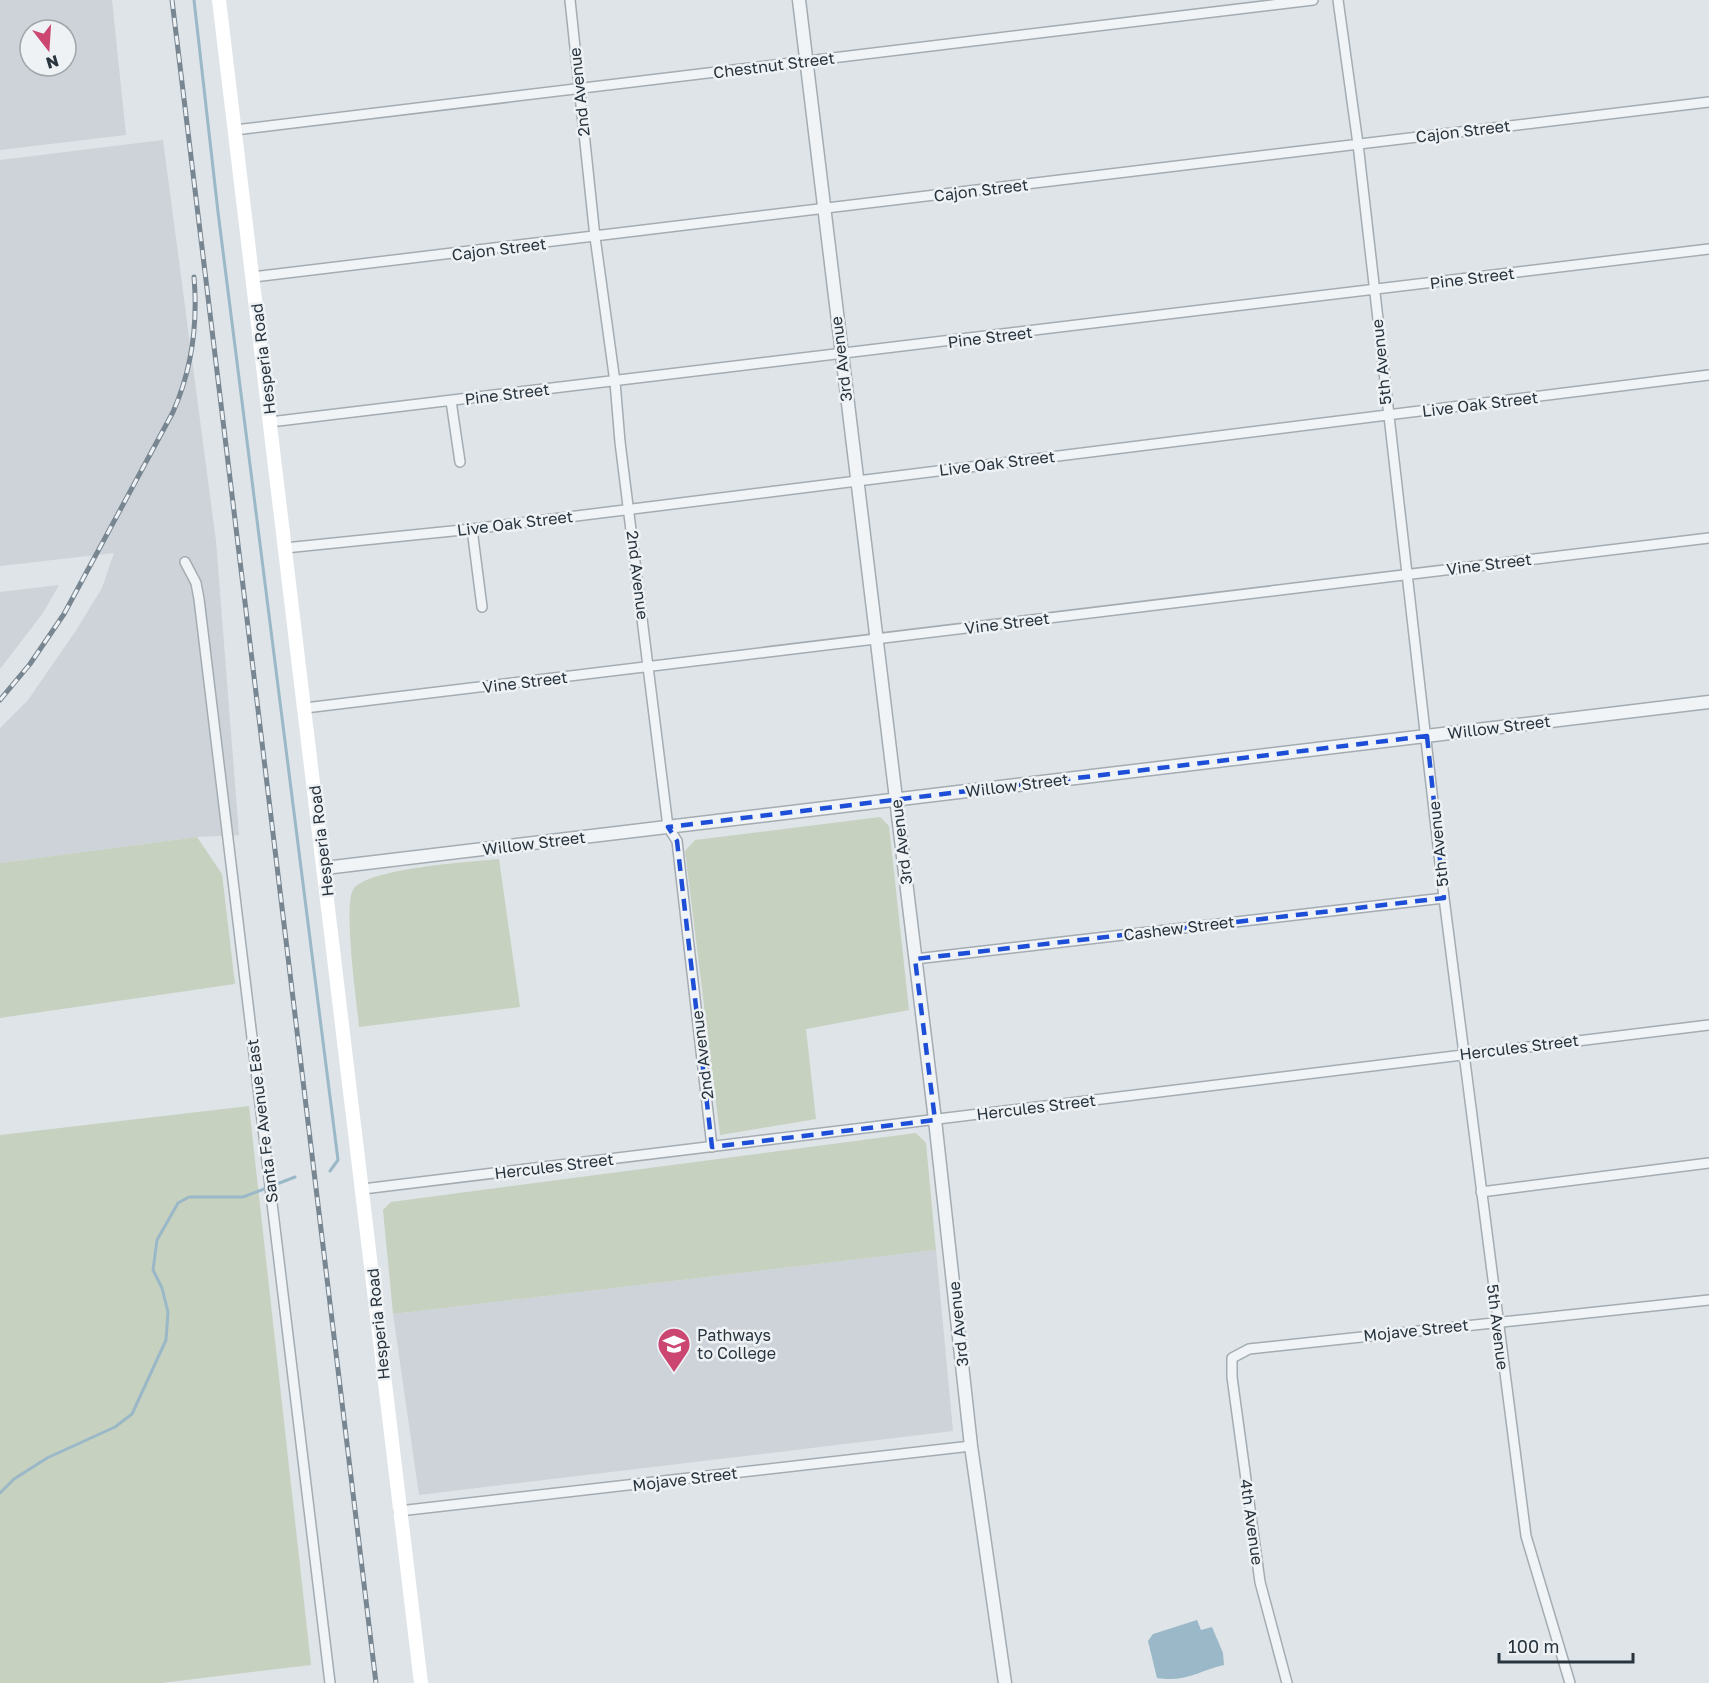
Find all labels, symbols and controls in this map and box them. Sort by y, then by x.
north arrow [18,18,78,78]
street label: 2nd Avenue [564,46,594,138]
street label: Chestnut Street [712,48,836,82]
text: N [44,51,61,74]
street label: Cajon Street [1415,115,1511,147]
street label: Cajon Street [933,174,1029,206]
street label: Cajon Street [451,233,547,265]
street label: Pine Street [1428,263,1516,293]
street label: Hesperia Road [246,302,280,416]
street label: 3rd Avenue [826,315,856,403]
street label: 5th Avenue [1367,318,1395,406]
street label: Pine Street [946,322,1034,352]
street label: Pine Street [463,379,551,409]
street label: Live Oak Street [1421,387,1539,421]
street label: Live Oak Street [938,446,1056,480]
street label: Live Oak Street [456,506,574,540]
street label: 2nd Avenue [623,529,653,621]
street label: Vine Street [1445,549,1533,579]
street label: Vine Street [963,608,1051,638]
street label: Vine Street [481,667,569,697]
street label: Willow Street [1446,711,1552,743]
street label: Willow Street [964,769,1070,801]
street label: Hesperia Road [304,784,338,898]
street label: 3rd Avenue [886,798,916,886]
street label: 5th Avenue [1424,800,1452,888]
street label: Willow Street [481,827,587,859]
street label: Cashew Street [1122,911,1236,945]
street label: 2nd Avenue [687,1009,717,1101]
street label: Hercules Street [1458,1030,1580,1064]
street label: Santa Fe Avenue East [242,1038,282,1204]
street label: Hercules Street [975,1090,1097,1124]
street label: Hercules Street [493,1149,615,1183]
street label: Hesperia Road [362,1267,394,1381]
street label: 3rd Avenue [944,1280,972,1368]
street label: 5th Avenue [1483,1283,1513,1371]
street label: Mojave Street [1362,1315,1470,1345]
place label: Pathways to College [697,1325,776,1363]
school or university icon: Pathways to College [656,1326,692,1373]
street label: Mojave Street [631,1463,739,1495]
street label: 4th Avenue [1236,1478,1268,1566]
scale bar [1499,1626,1632,1664]
text: 100 m [1508,1635,1559,1657]

